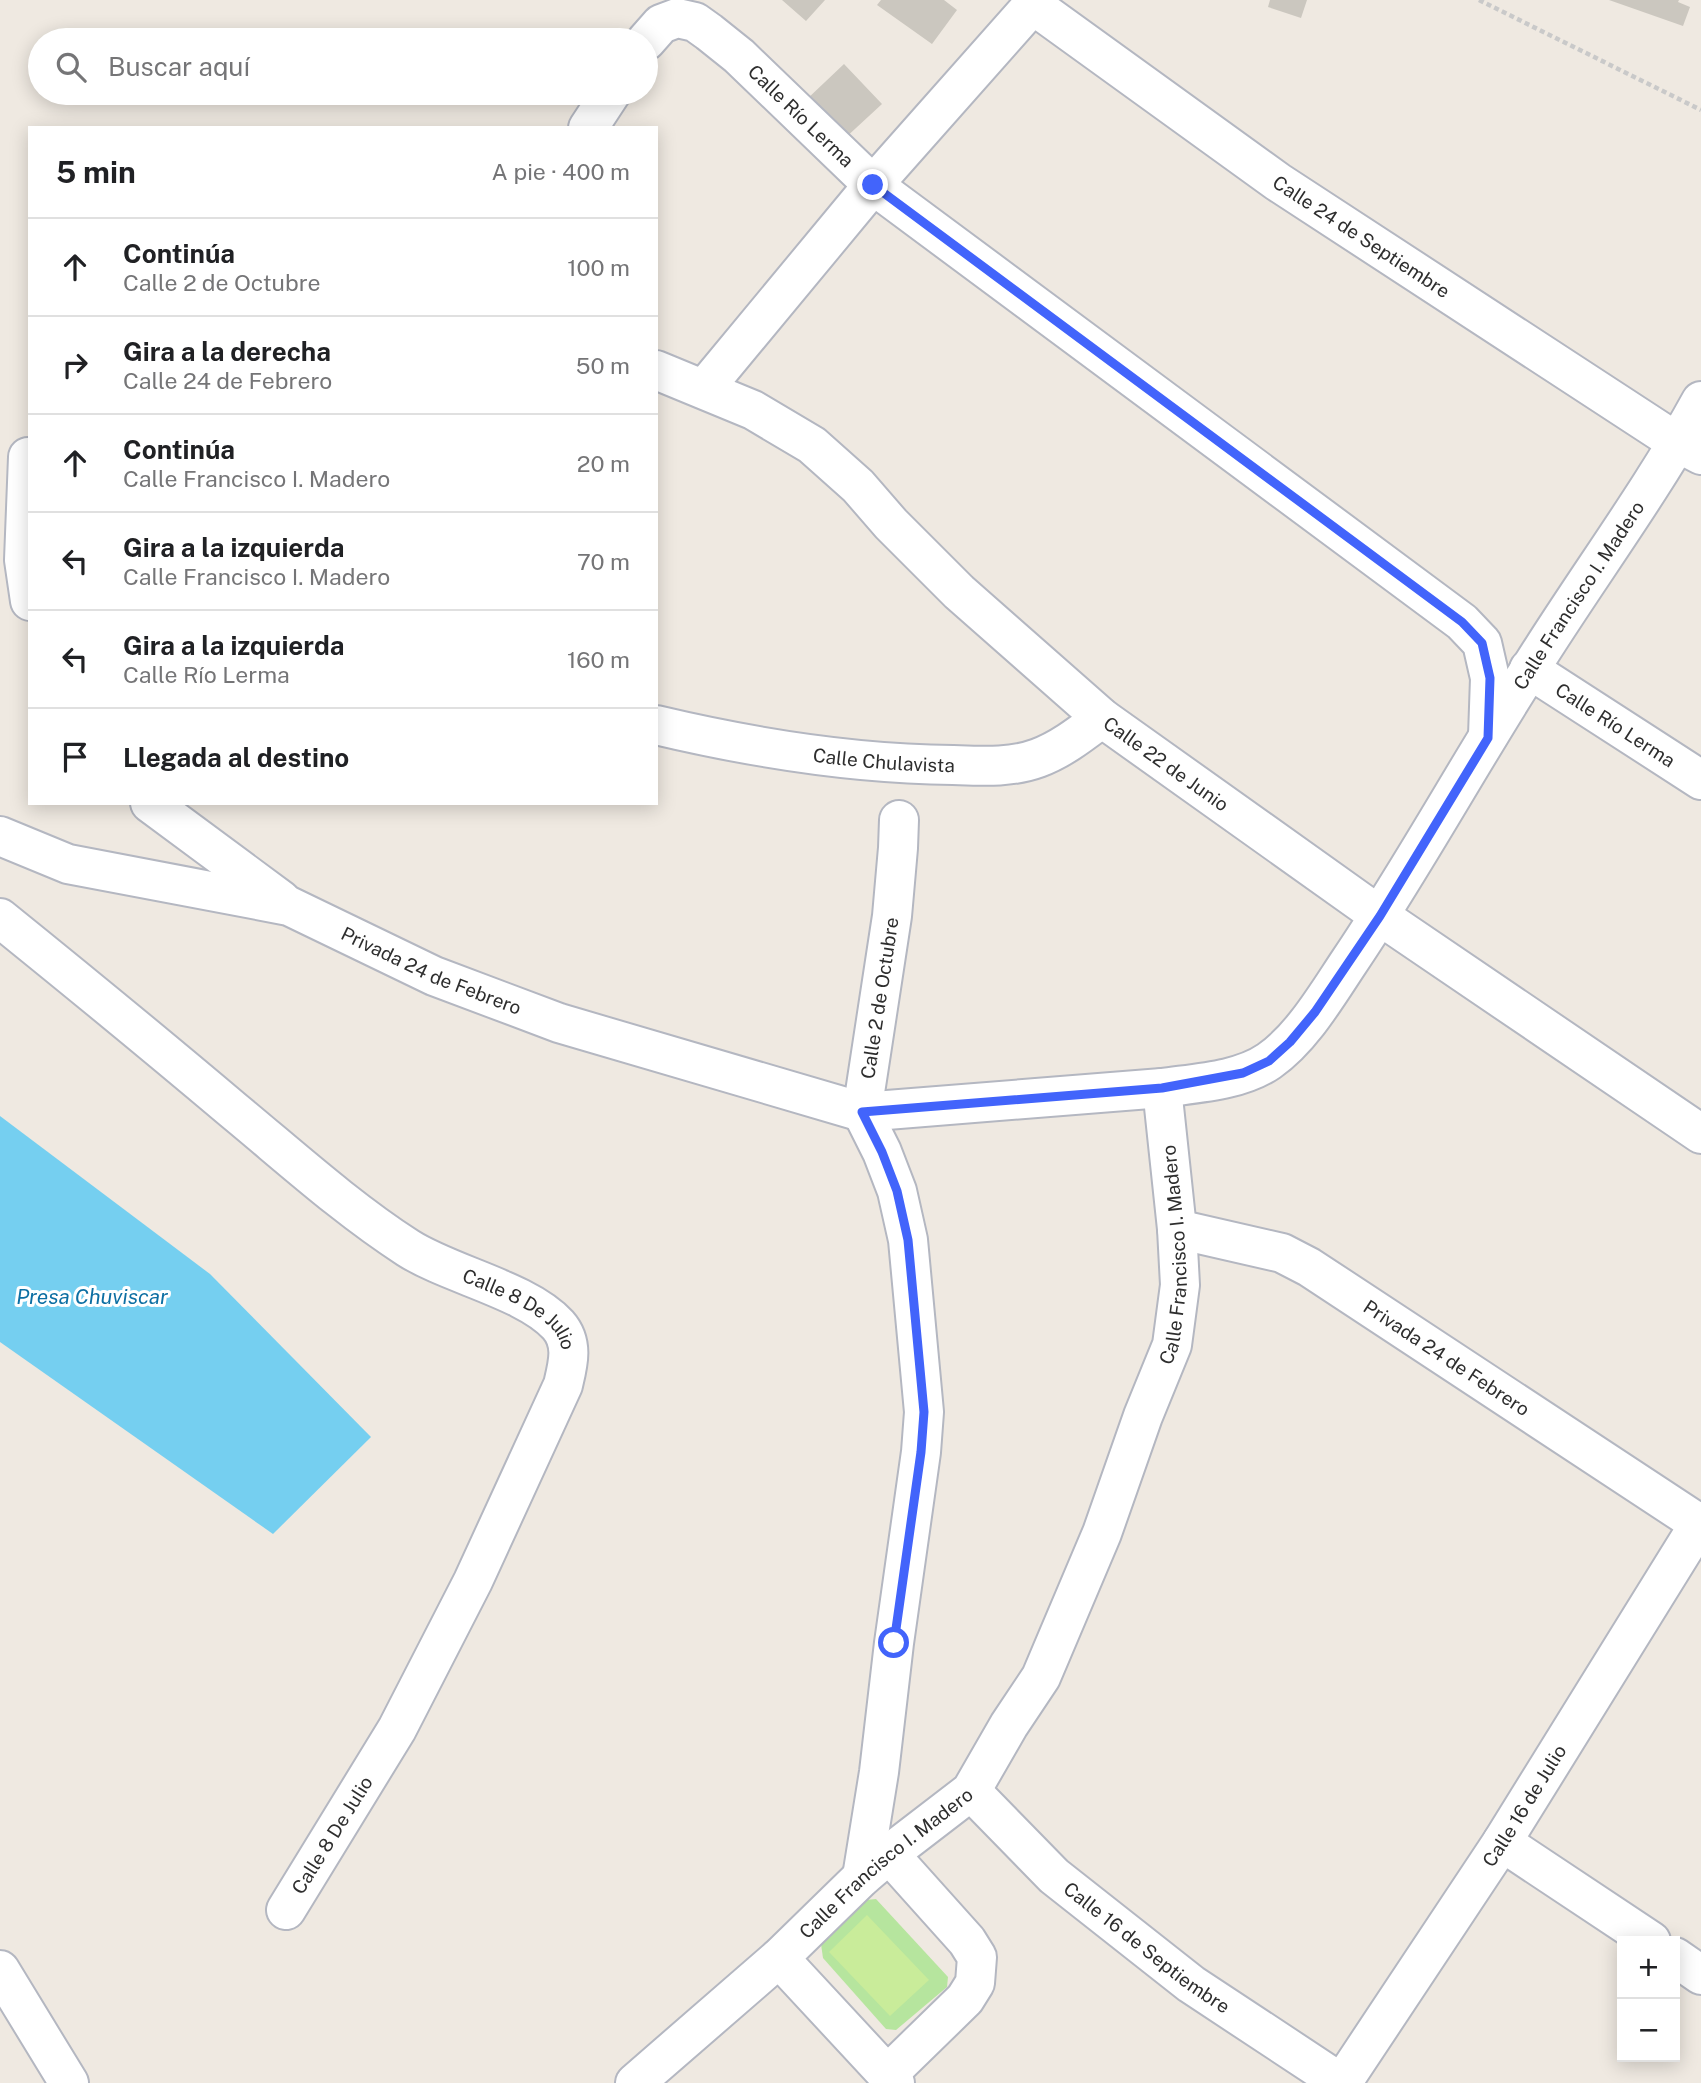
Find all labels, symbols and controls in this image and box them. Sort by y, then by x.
search box [28,28,658,105]
icon: search [52,48,90,86]
text: Buscar aquí [108,51,250,82]
street label: Calle Río Lerma [744,60,858,171]
text: 5 min [56,154,136,190]
text: A pie · 400 m [492,158,630,185]
route end [857,169,888,200]
street label: Calle 24 de Septiembre [1269,171,1454,302]
text: Continúa [123,238,235,269]
icon: ahead [56,248,94,286]
text: 100 m [567,254,630,281]
text: Calle 2 de Octubre [123,269,321,296]
text: Gira a la derecha [123,336,331,367]
icon: right [56,346,94,384]
text: 50 m [576,352,630,379]
text: Calle 24 de Febrero [123,367,332,394]
text: Continúa [123,434,235,465]
icon: ahead [56,444,94,482]
text: 20 m [577,450,630,477]
text: Calle Francisco I. Madero [123,465,390,492]
street label: Calle Francisco I. Madero [1509,497,1648,694]
text: Gira a la izquierda [123,532,345,563]
icon: left [56,542,94,580]
text: 70 m [577,548,630,575]
text: Calle Francisco I. Madero [123,563,390,590]
text: Gira a la izquierda [123,630,345,661]
icon: left [56,640,94,678]
text: 160 m [567,646,630,673]
text: Calle Río Lerma [123,661,290,688]
street label: Calle Río Lerma [1552,678,1679,771]
street label: Calle 22 de Junio [1099,712,1233,816]
icon: arrive [56,738,94,776]
text: Llegada al destino [123,742,349,773]
street label: Calle Chulavista [812,744,955,776]
street label: Calle 2 de Octubre [856,916,903,1080]
street label: Privada 24 de Febrero [338,922,524,1019]
street label: Calle Francisco I. Madero [1154,1144,1191,1368]
street label: Calle 8 De Julio [460,1264,579,1351]
water label: Presa Chuviscar [16,1284,169,1309]
street label: Privada 24 de Febrero [1360,1295,1534,1420]
route start [878,1627,909,1658]
street label: Calle 16 de Julio [1478,1741,1571,1871]
street label: Calle 8 De Julio [287,1772,377,1898]
street label: Calle Francisco I. Madero [795,1783,977,1943]
street label: Calle 16 de Septiembre [1059,1877,1234,2018]
map controls [1617,1936,1680,2062]
button: + [1617,1936,1680,1999]
button: − [1617,1999,1680,2062]

